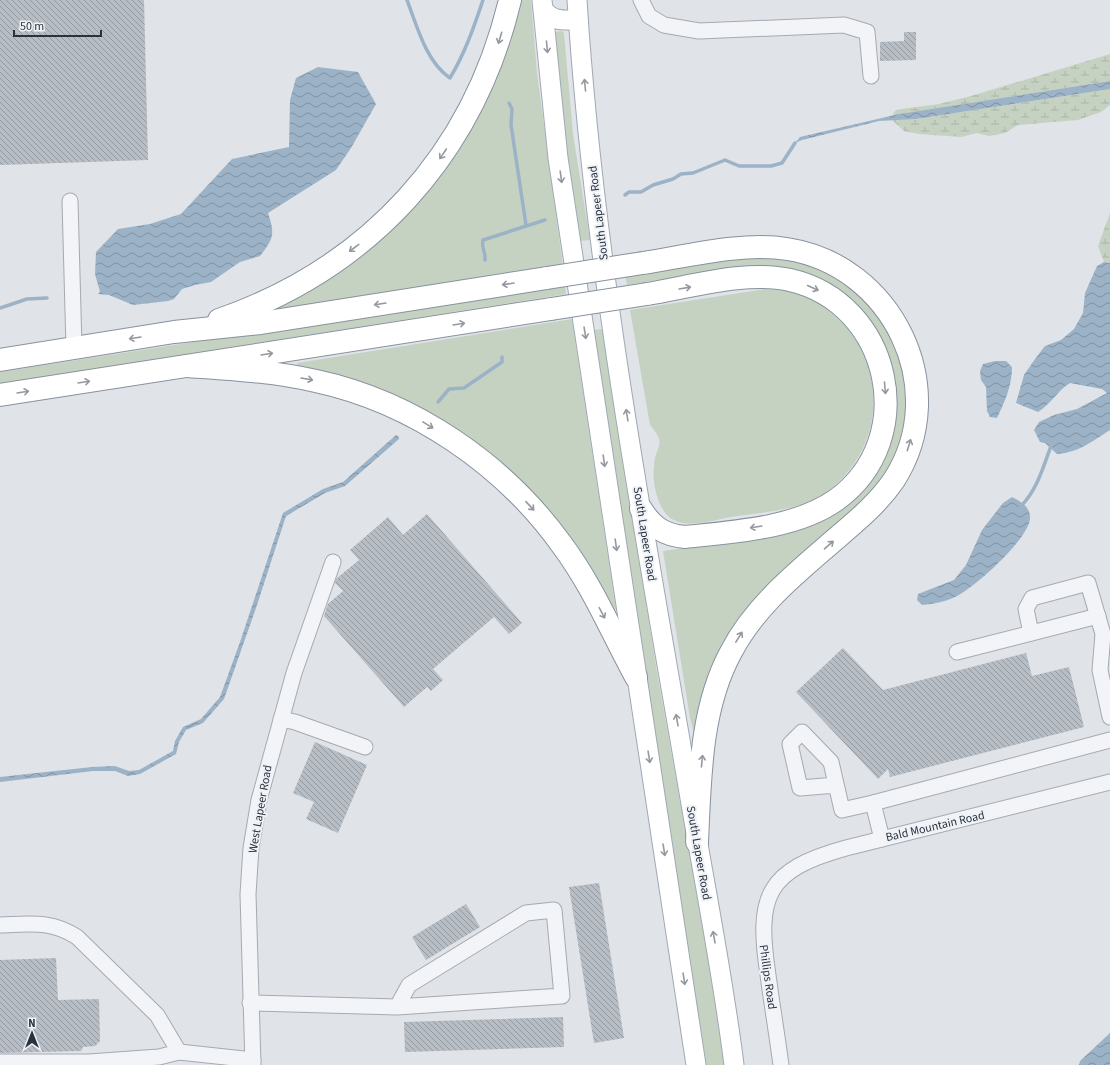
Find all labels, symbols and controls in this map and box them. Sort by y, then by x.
scale bar [14,12,101,38]
text: 50 m [20,18,44,35]
one-way arrow [496,31,503,44]
one-way arrow [543,40,550,53]
one-way arrow [581,79,588,92]
one-way arrow [439,148,447,159]
street label: South Lapeer Road [584,165,613,261]
one-way arrow [557,170,565,183]
one-way arrow [348,243,359,252]
one-way arrow [502,280,515,288]
one-way arrow [678,283,691,291]
one-way arrow [807,284,819,292]
one-way arrow [374,301,387,309]
one-way arrow [452,320,465,328]
one-way arrow [581,326,589,339]
one-way arrow [129,335,142,343]
one-way arrow [260,350,273,358]
one-way arrow [301,376,314,384]
one-way arrow [77,378,90,386]
one-way arrow [881,381,889,394]
one-way arrow [16,388,29,396]
one-way arrow [622,409,630,422]
one-way arrow [422,422,434,430]
one-way arrow [906,439,913,452]
one-way arrow [600,454,608,467]
street label: South Lapeer Road [629,486,660,582]
one-way arrow [525,501,534,511]
one-way arrow [750,523,763,531]
one-way arrow [612,538,620,551]
one-way arrow [824,540,834,549]
one-way arrow [599,607,606,619]
one-way arrow [735,632,743,643]
one-way arrow [672,714,680,727]
one-way arrow [645,750,653,763]
one-way arrow [699,755,706,768]
street label: West Lapeer Road [244,764,277,855]
street label: South Lapeer Road [682,805,715,901]
street label: Bald Mountain Road [884,807,986,846]
one-way arrow [660,844,668,857]
one-way arrow [709,931,717,944]
street label: Phillips Road [755,944,780,1011]
one-way arrow [680,972,688,985]
north arrow [12,1013,52,1053]
text: N [28,1016,36,1031]

